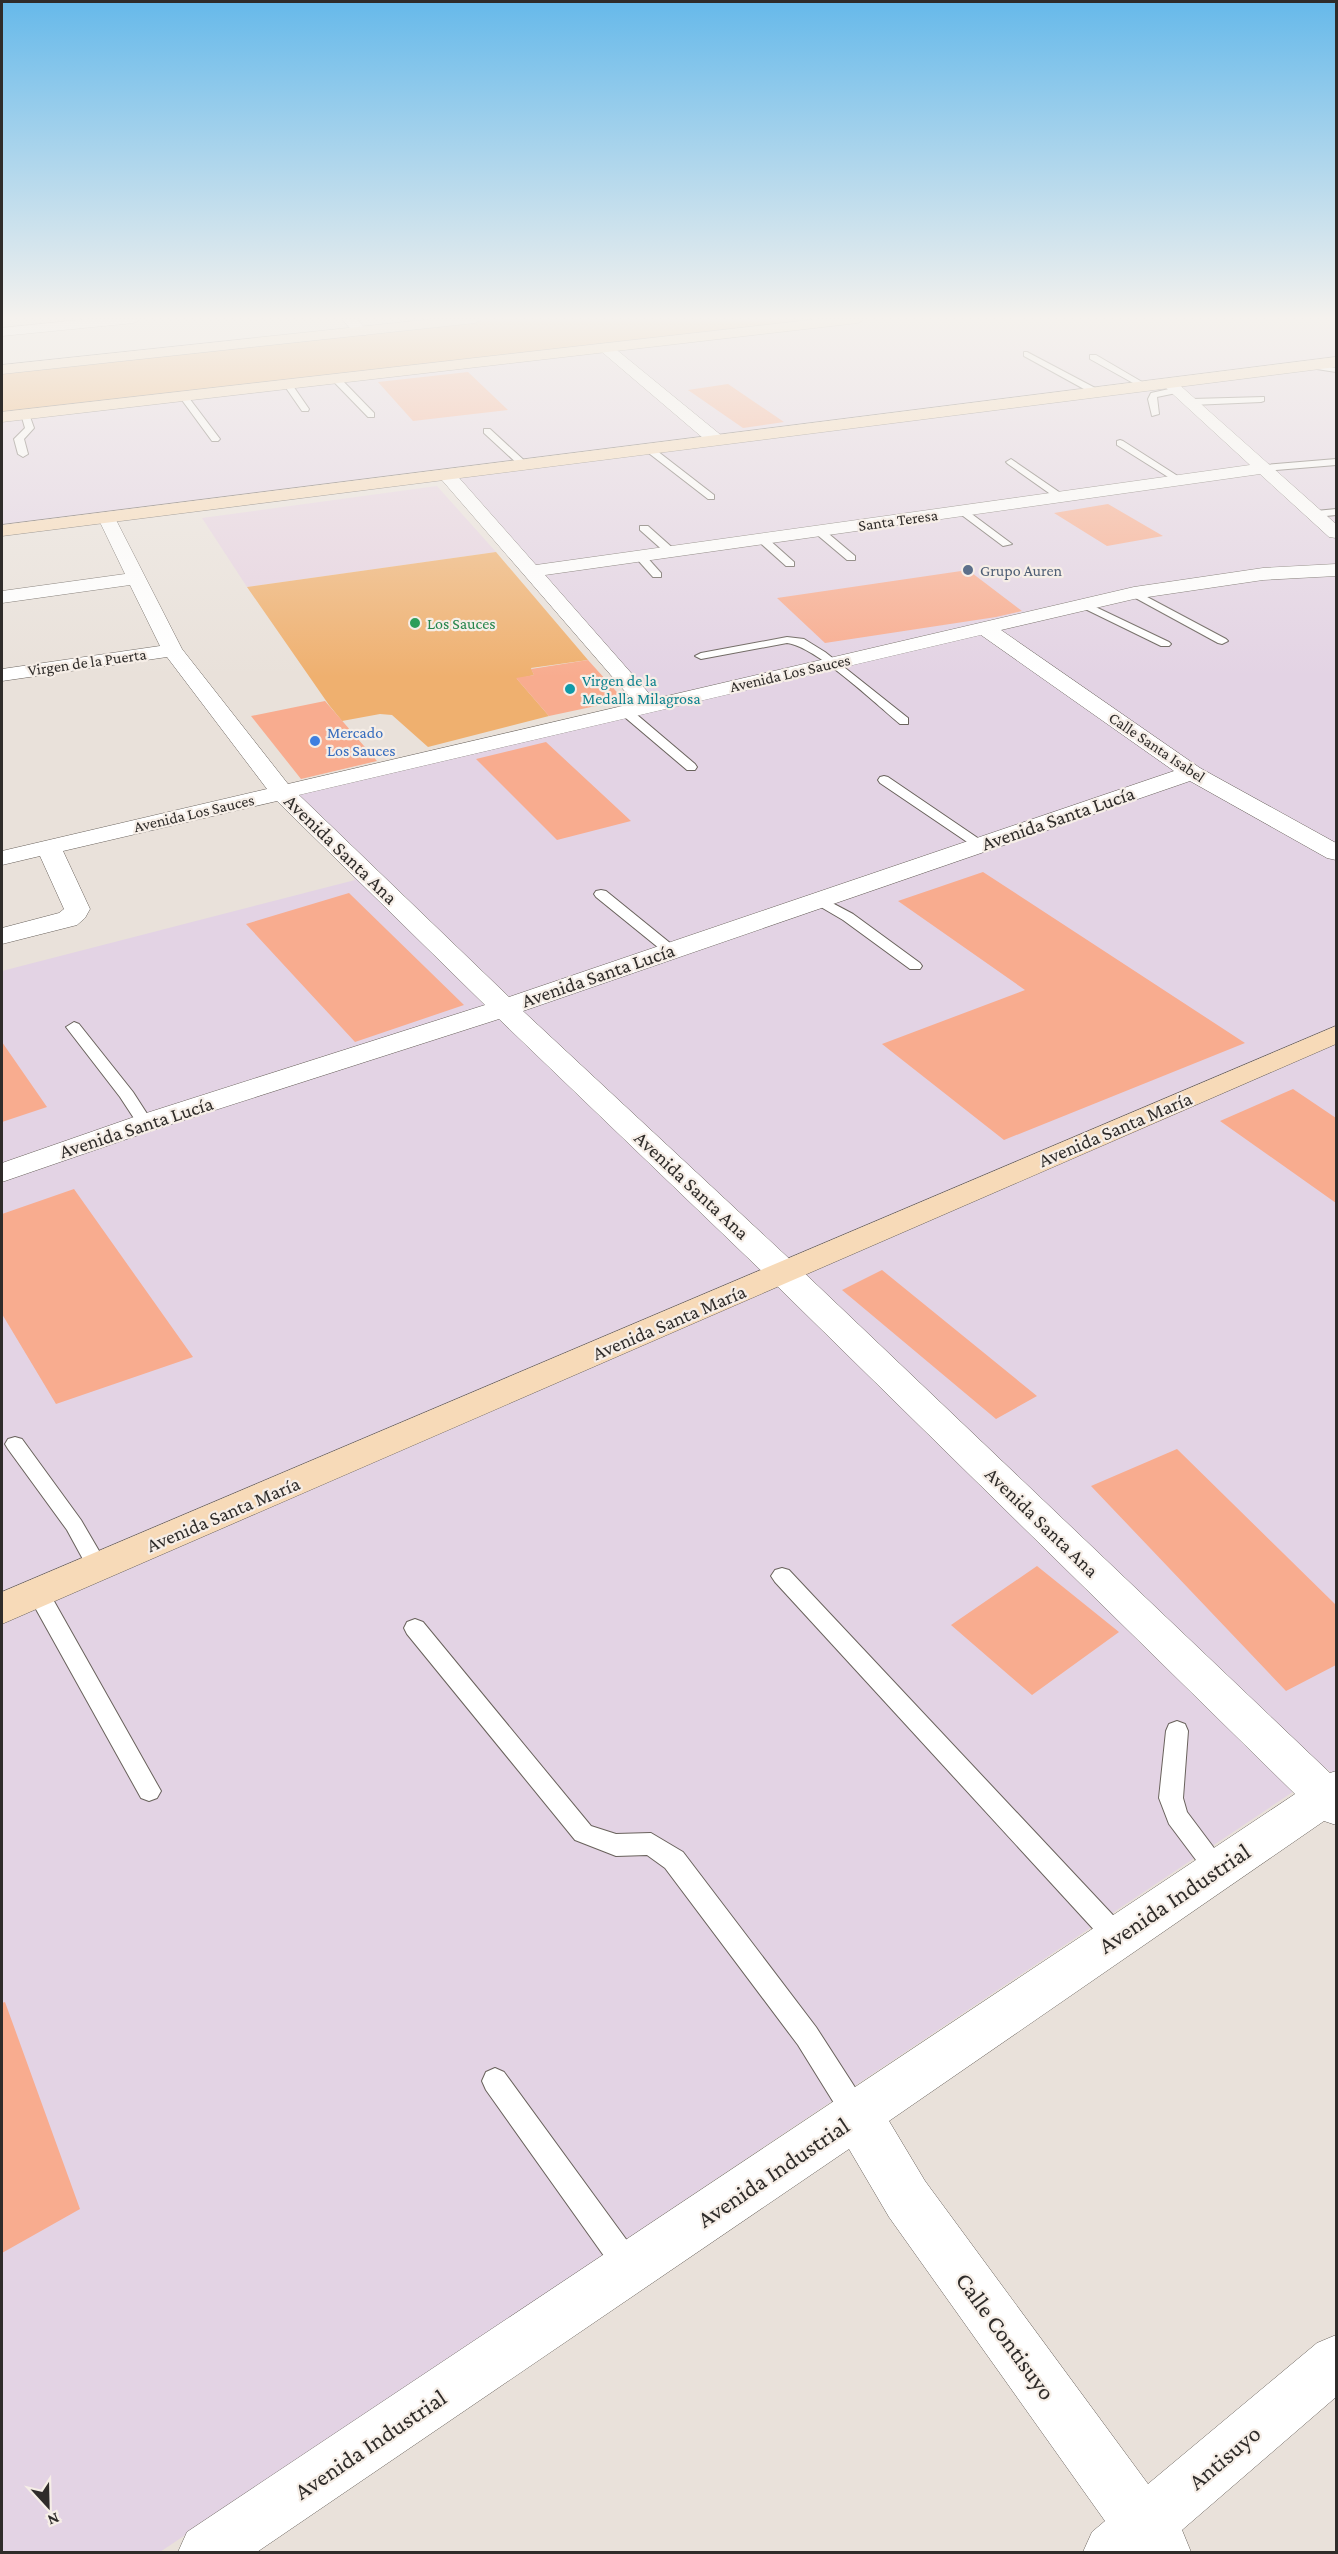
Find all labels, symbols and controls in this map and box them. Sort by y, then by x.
street label: Santa Teresa [857,506,940,534]
place label: Grupo Auren [980,562,1062,580]
marker: Grupo Auren [961,563,975,577]
place label: Los Sauces [427,615,495,632]
marker: Los Sauces [408,616,422,630]
street label: Virgen de la Puerta [27,645,148,680]
street label: Avenida Los Sauces [728,651,852,695]
place label: Virgen de la Medalla Milagrosa [582,672,701,708]
marker: Virgen de la Medalla Milagrosa [563,682,577,696]
street label: Calle Santa Isabel [1106,709,1208,785]
place label: Mercado Los Sauces [327,724,395,759]
marker: Mercado Los Sauces [308,734,322,748]
street label: Avenida Santa Lucía [979,781,1137,855]
street label: Avenida Santa Ana [280,789,402,909]
street label: Avenida Los Sauces [132,791,256,835]
street label: Avenida Santa Lucía [519,938,677,1012]
street label: Avenida Santa María [1035,1087,1195,1171]
street label: Avenida Santa Lucía [56,1092,216,1162]
street label: Avenida Santa Ana [630,1126,754,1244]
street label: Avenida Santa María [589,1280,749,1364]
street label: Avenida Santa Ana [981,1462,1103,1582]
street label: Avenida Santa María [143,1472,303,1556]
street label: Avenida Industrial [1093,1837,1255,1959]
street label: Avenida Industrial [692,2111,854,2233]
street label: Calle Contisuyo [951,2267,1061,2405]
street label: Avenida Industrial [289,2383,451,2505]
street label: Antisuyo [1183,2419,1265,2495]
north arrow [18,2476,78,2536]
text: N [45,2510,62,2529]

